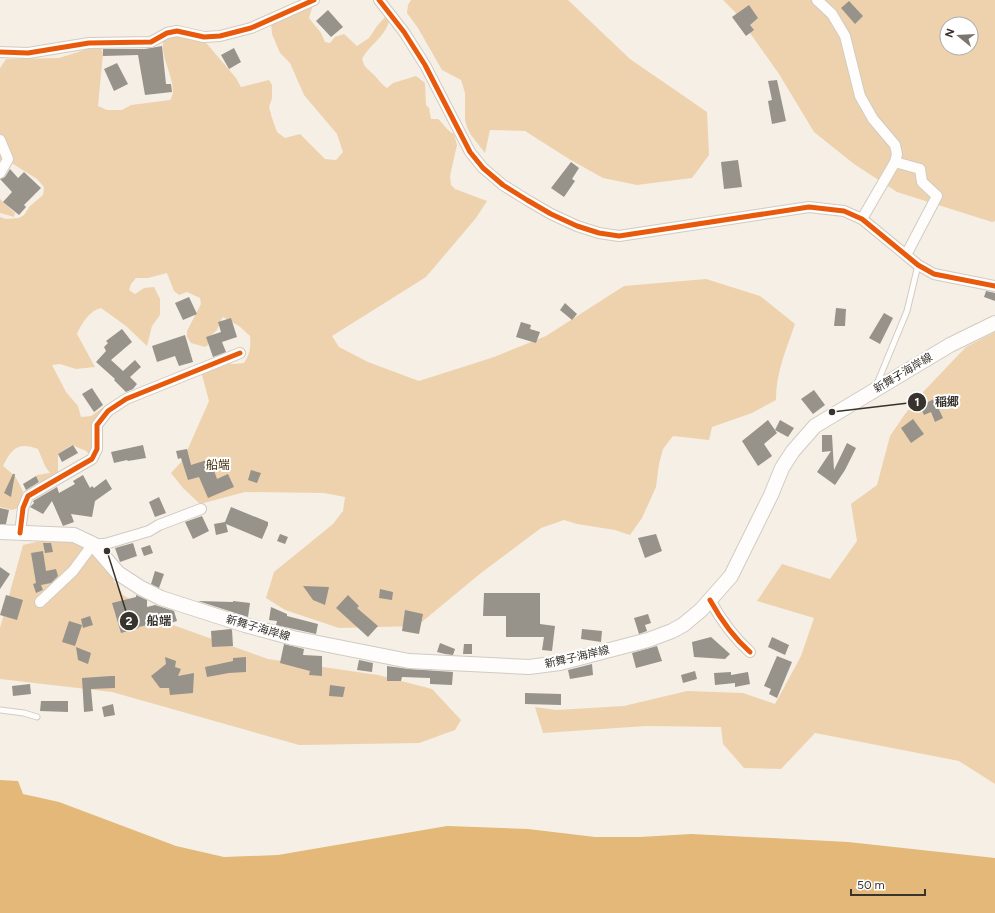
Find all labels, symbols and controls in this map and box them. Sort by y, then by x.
north arrow [939,16,979,56]
text: N [942,27,957,39]
street label: 新舞子海岸線 [871,350,935,396]
callout: 稲郷 [907,390,967,414]
text: 1 [914,395,920,409]
text: 稲郷 [935,395,959,409]
district label: 船端 [206,458,230,472]
callout: 船端 [119,609,179,633]
street label: 新舞子海岸線 [224,613,292,643]
text: 2 [126,614,133,628]
text: 船端 [147,614,171,628]
street label: 新舞子海岸線 [543,643,611,671]
scale bar [851,871,925,897]
text: 50 m [857,878,885,892]

